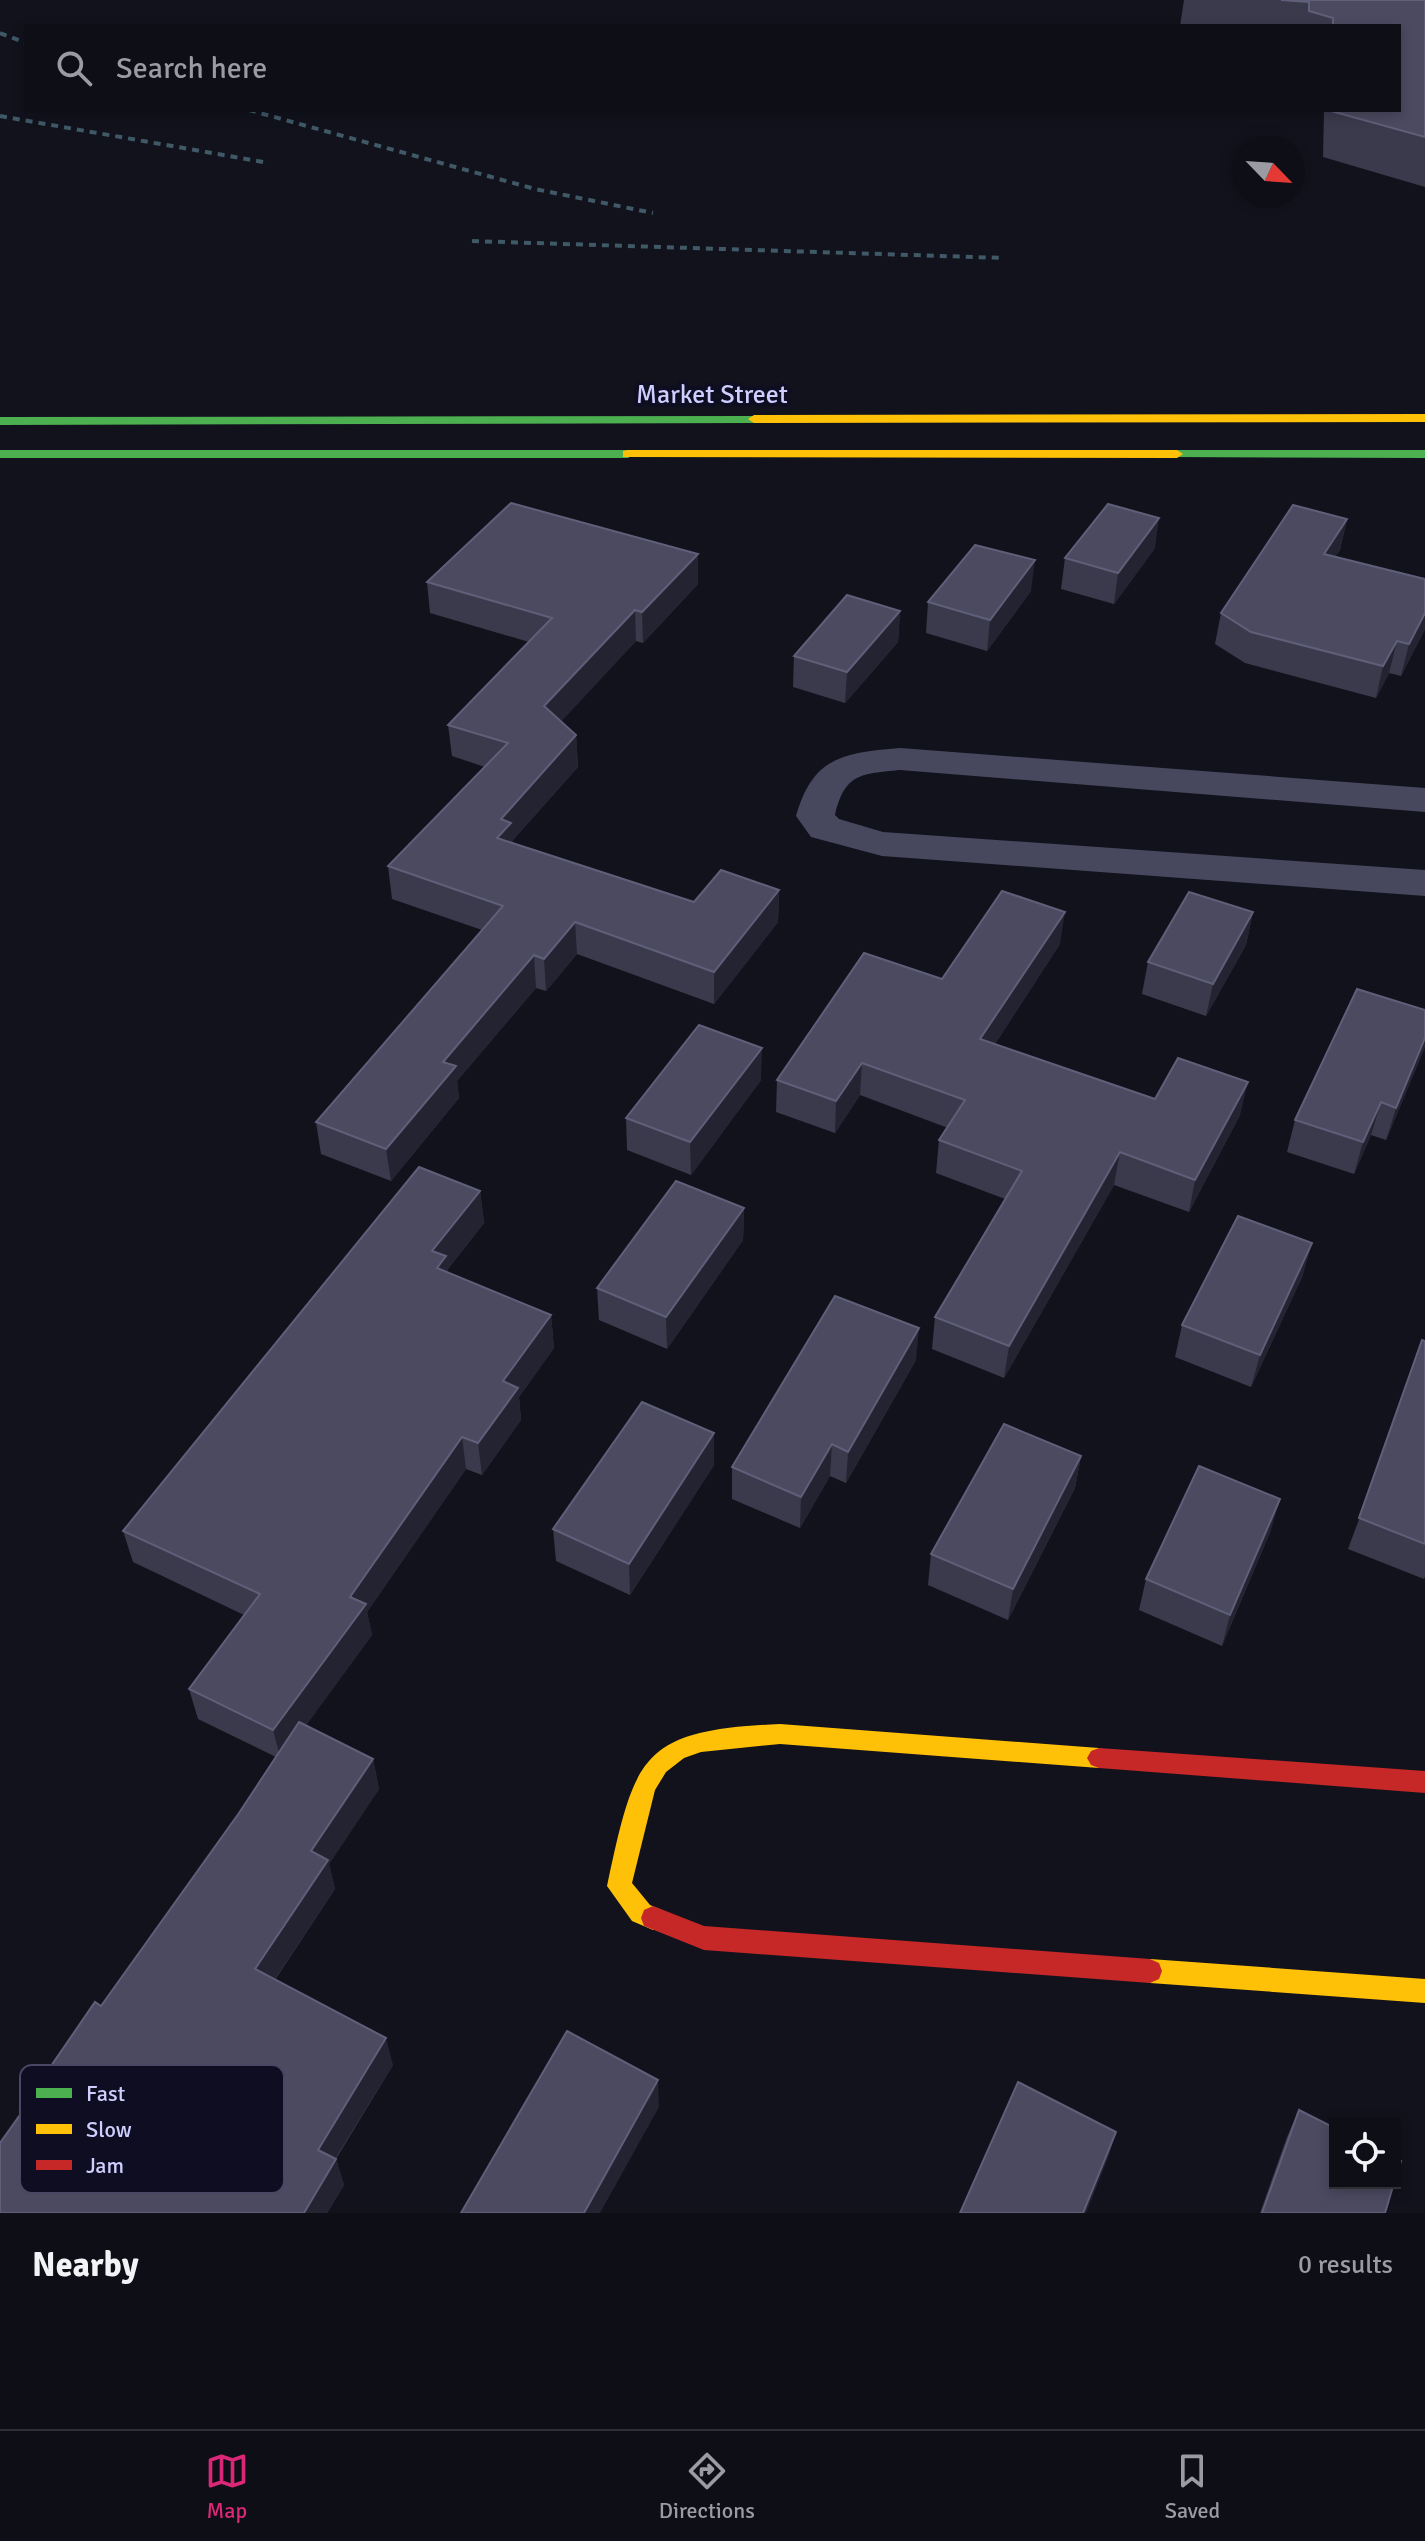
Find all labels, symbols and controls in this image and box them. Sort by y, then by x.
search box [24,24,1401,112]
icon: search [52,46,96,90]
text: Search here [116,50,267,87]
north arrow [1233,136,1305,208]
street label: Market Street [636,379,788,411]
legend [20,2065,284,2193]
text: Fast [86,2080,126,2107]
text: Slow [86,2116,132,2143]
map controls [1329,2117,1401,2189]
button: locate [1329,2117,1401,2189]
text: Jam [86,2152,124,2179]
text: Nearby [32,2244,139,2286]
text: 0 results [1298,2249,1393,2281]
tab: Map [205,2449,249,2524]
tab: Directions [659,2449,755,2524]
tab: Saved [1165,2449,1220,2524]

